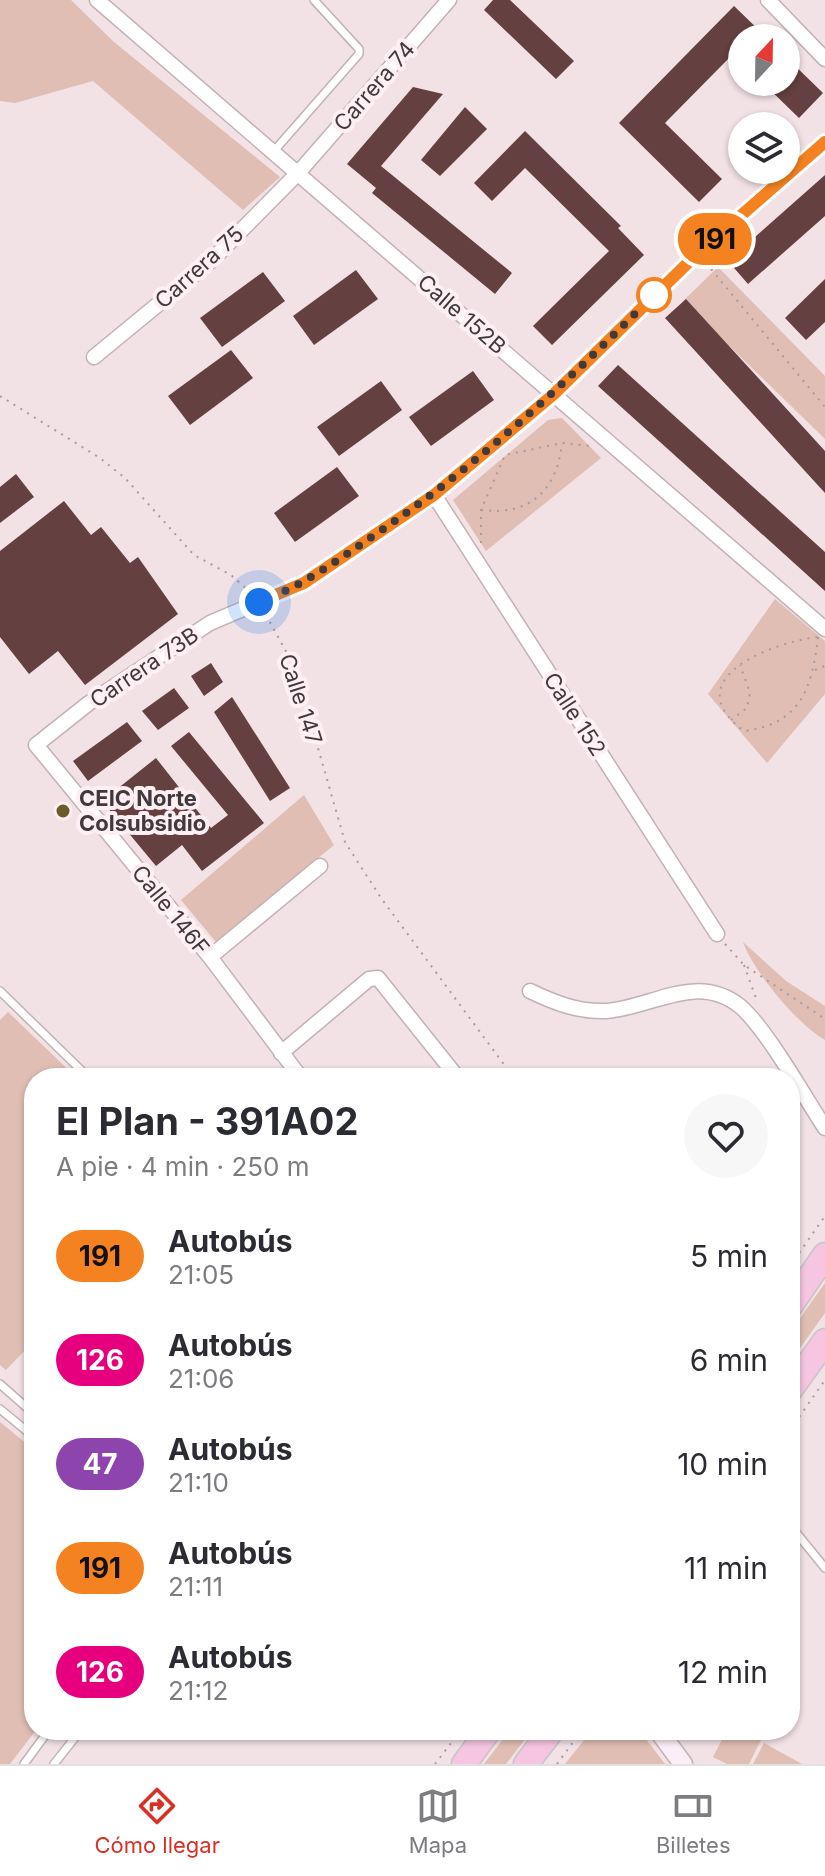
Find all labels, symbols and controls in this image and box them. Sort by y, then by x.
north arrow [728,24,800,96]
map controls [728,24,800,184]
street label: Carrera 74 [328,36,420,136]
button: layers [728,112,800,184]
line badge: 191 [669,213,761,265]
street label: Carrera 75 [149,220,249,314]
text: 191 [694,222,736,256]
street label: Calle 152B [413,269,511,359]
unlabelled marker [637,278,671,312]
your location [239,582,279,622]
street label: Carrera 73B [85,621,203,713]
street label: Calle 147 [274,650,328,748]
street label: Calle 152 [539,668,611,760]
place label: CEIC Norte Colsubsidio [79,785,206,836]
marker: CEIC Norte Colsubsidio [54,802,72,820]
street label: Calle 146F [127,860,215,960]
button: heart [684,1094,768,1178]
text: El Plan - 391A02 [56,1098,358,1144]
text: A pie · 4 min · 250 m [56,1151,310,1182]
text: Autobús [168,1223,293,1259]
text: 5 min [690,1238,768,1274]
text: 191 [79,1239,121,1273]
text: 21:05 [168,1259,234,1290]
text: Autobús [168,1327,293,1363]
text: 6 min [690,1342,768,1378]
text: 126 [76,1343,124,1377]
text: 21:06 [168,1363,234,1394]
text: Autobús [168,1431,293,1467]
text: 10 min [677,1446,768,1482]
text: 47 [82,1447,118,1481]
text: 21:10 [168,1467,229,1498]
text: Autobús [168,1535,293,1571]
text: 11 min [684,1550,768,1586]
text: 191 [79,1551,121,1585]
text: 21:11 [168,1571,223,1602]
text: Autobús [168,1639,293,1675]
text: 12 min [678,1654,768,1690]
text: 126 [76,1655,124,1689]
text: 21:12 [168,1675,228,1706]
tab: Cómo llegar [94,1784,220,1858]
tab: Mapa [409,1784,467,1858]
tab: Billetes [656,1784,731,1858]

